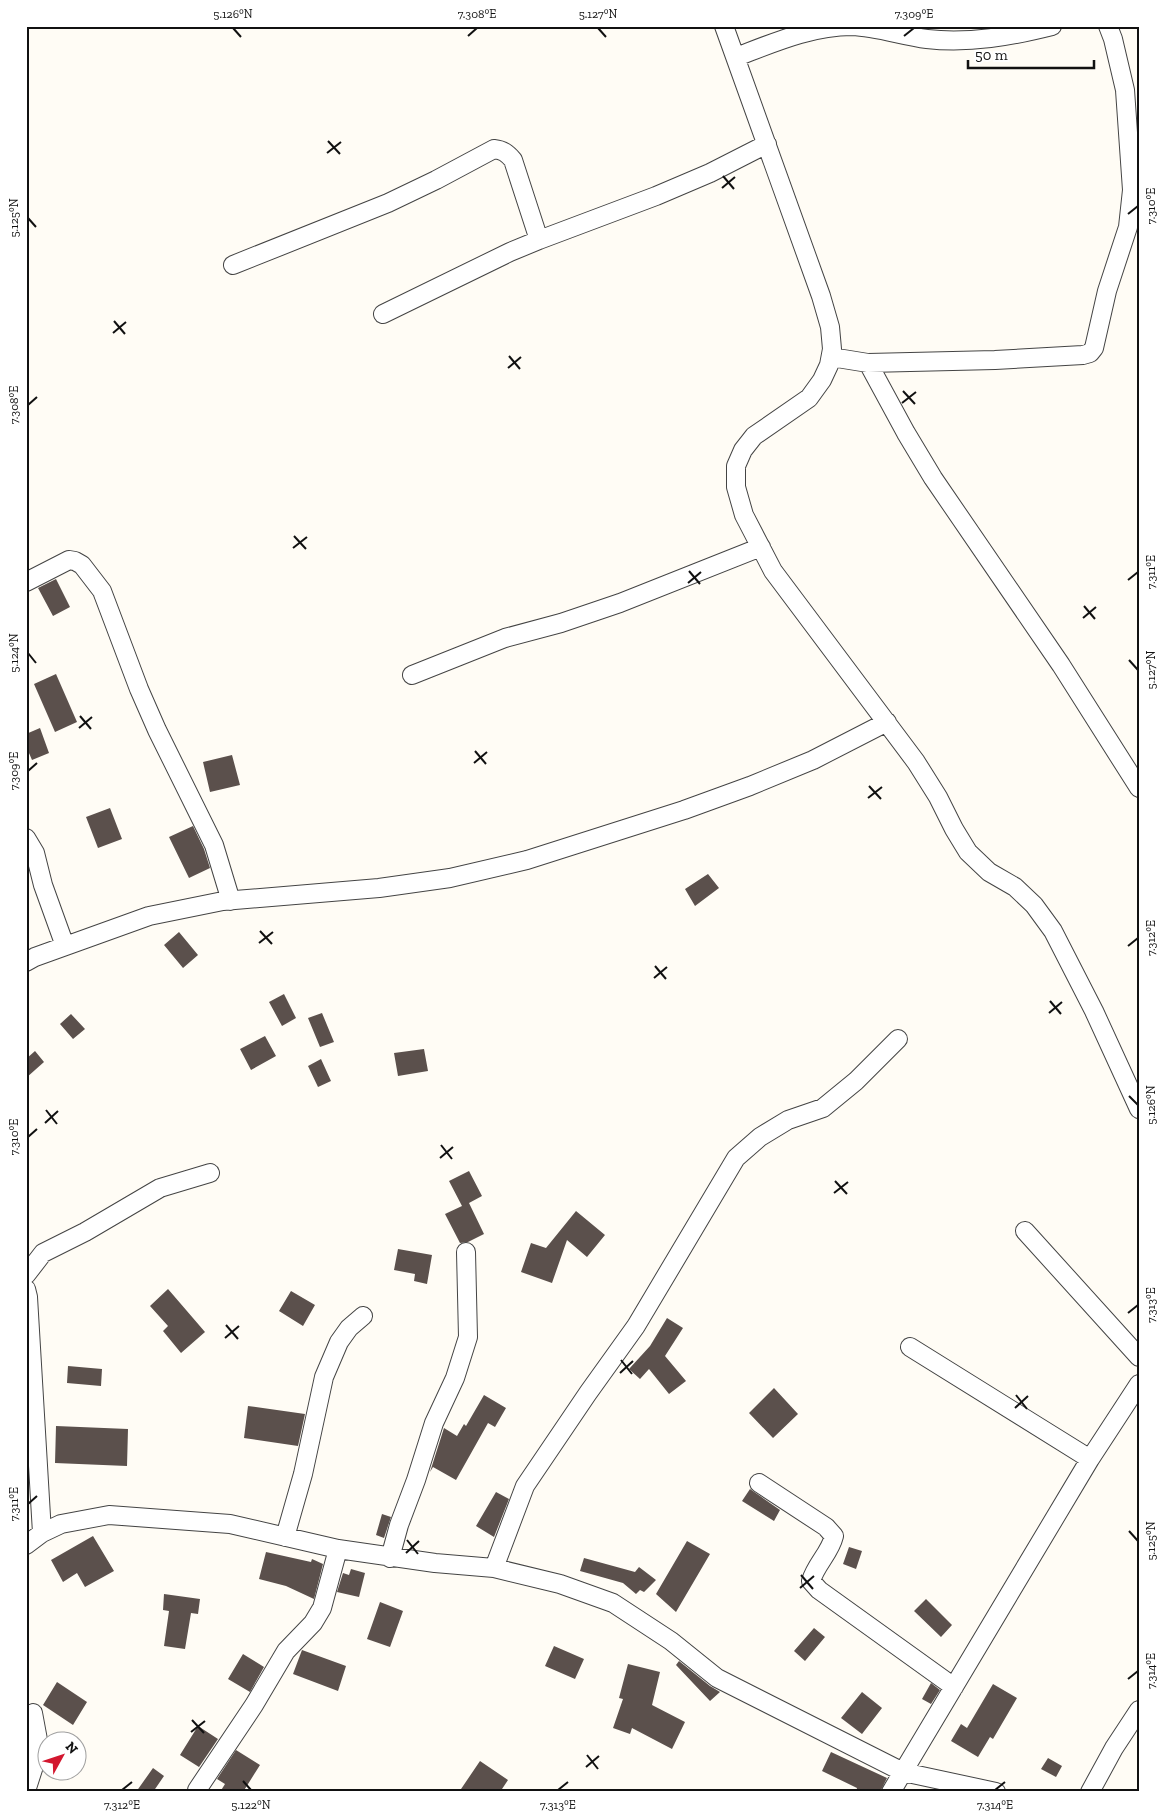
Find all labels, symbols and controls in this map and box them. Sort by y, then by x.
text: 5.126°N [213,7,253,21]
text: 7.308°E [458,7,496,21]
text: 5.127°N [579,7,618,21]
text: 7.309°E [895,7,933,21]
scale bar [968,38,1094,70]
text: 50 m [975,46,1008,64]
text: 7.310°E [1144,188,1158,224]
text: 5.125°N [7,198,21,238]
text: 7.308°E [7,386,21,424]
text: 7.311°E [1144,555,1158,589]
text: 5.124°N [7,633,21,673]
text: 5.127°N [1144,650,1158,689]
text: 7.309°E [7,752,21,790]
text: 7.312°E [1144,920,1158,956]
text: 5.126°N [1144,1085,1158,1125]
text: 7.310°E [7,1119,21,1155]
text: 7.313°E [1144,1287,1158,1323]
text: 7.311°E [7,1487,21,1521]
text: 5.125°N [1144,1521,1158,1561]
text: 7.314°E [1144,1653,1158,1689]
north arrow [38,1730,88,1780]
text: N [62,1738,82,1758]
text: 7.312°E [104,1798,140,1812]
text: 5.122°N [231,1798,271,1812]
text: 7.313°E [540,1798,576,1812]
text: 7.314°E [977,1798,1013,1812]

